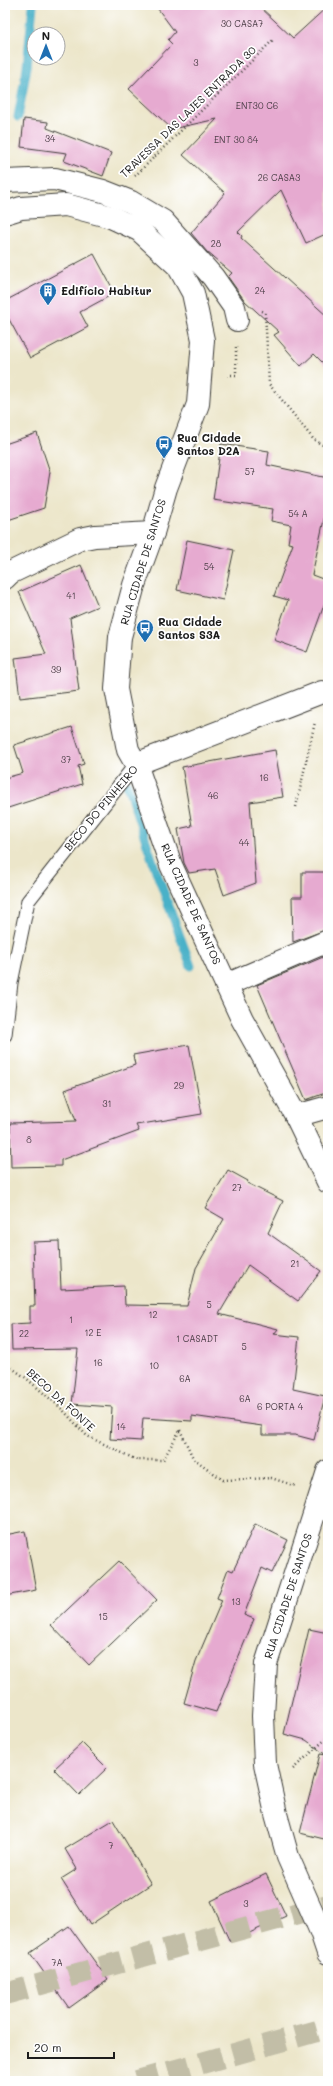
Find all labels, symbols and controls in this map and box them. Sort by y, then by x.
house number: 30 CASA7 [221,18,263,29]
north arrow [26,26,66,66]
text: N [42,28,50,43]
street label: TRAVESSA DAS LAJES ENTRADA 30 [116,42,259,181]
house number: 3 [193,57,199,68]
house number: ENT30 C6 [236,100,278,111]
house number: 34 [45,133,56,144]
house number: ENT 30 84 [214,134,259,145]
house number: 26 CASA3 [258,172,300,183]
house number: 28 [211,238,222,249]
building icon: Edifício Habitur [38,281,58,306]
place label: Edifício Habitur [61,283,152,298]
house number: 24 [255,285,266,296]
place label: Rua Cidade Santos D2A [177,430,241,458]
bus stop icon: Rua Cidade Santos D2A [154,434,174,459]
house number: 57 [245,466,255,477]
street label: RUA CIDADE DE SANTOS [116,497,169,627]
house number: 54 A [288,508,308,519]
house number: 54 [204,561,215,572]
house number: 41 [66,590,76,601]
place label: Rua Cidade Santos S3A [158,614,222,642]
bus stop icon: Rua Cidade Santos S3A [135,618,155,643]
house number: 39 [51,664,62,675]
house number: 37 [61,754,71,765]
street label: BECO DO PINHEIRO [60,762,141,854]
house number: 16 [259,772,269,783]
house number: 46 [208,790,218,801]
house number: 44 [239,837,250,848]
street label: RUA CIDADE DE SANTOS [158,841,225,967]
house number: 29 [174,1080,185,1091]
house number: 31 [102,1098,112,1109]
house number: 8 [26,1134,32,1145]
house number: 27 [232,1182,242,1193]
house number: 21 [290,1258,300,1269]
house number: 5 [206,1299,212,1310]
house number: 12 [148,1309,158,1320]
house number: 1 [69,1314,73,1325]
house number: 12 E [84,1327,102,1338]
house number: 22 [19,1328,29,1339]
house number: 1 CASADT [176,1333,218,1344]
house number: 5 [241,1341,247,1352]
house number: 16 [93,1357,103,1368]
house number: 10 [149,1360,159,1371]
street label: BECO DA FONTE [24,1365,99,1434]
house number: 6A [179,1373,191,1384]
house number: 6A [239,1393,251,1404]
house number: 6 PORTA 4 [257,1401,304,1412]
house number: 14 [116,1421,126,1432]
street label: RUA CIDADE DE SANTOS [260,1531,315,1660]
house number: 13 [231,1596,241,1607]
house number: 15 [98,1611,108,1622]
house number: 7 [108,1840,114,1851]
house number: 3 [243,1898,249,1909]
house number: 7A [51,1957,63,1968]
scale bar [28,2034,114,2060]
text: 20 m [34,2039,62,2055]

